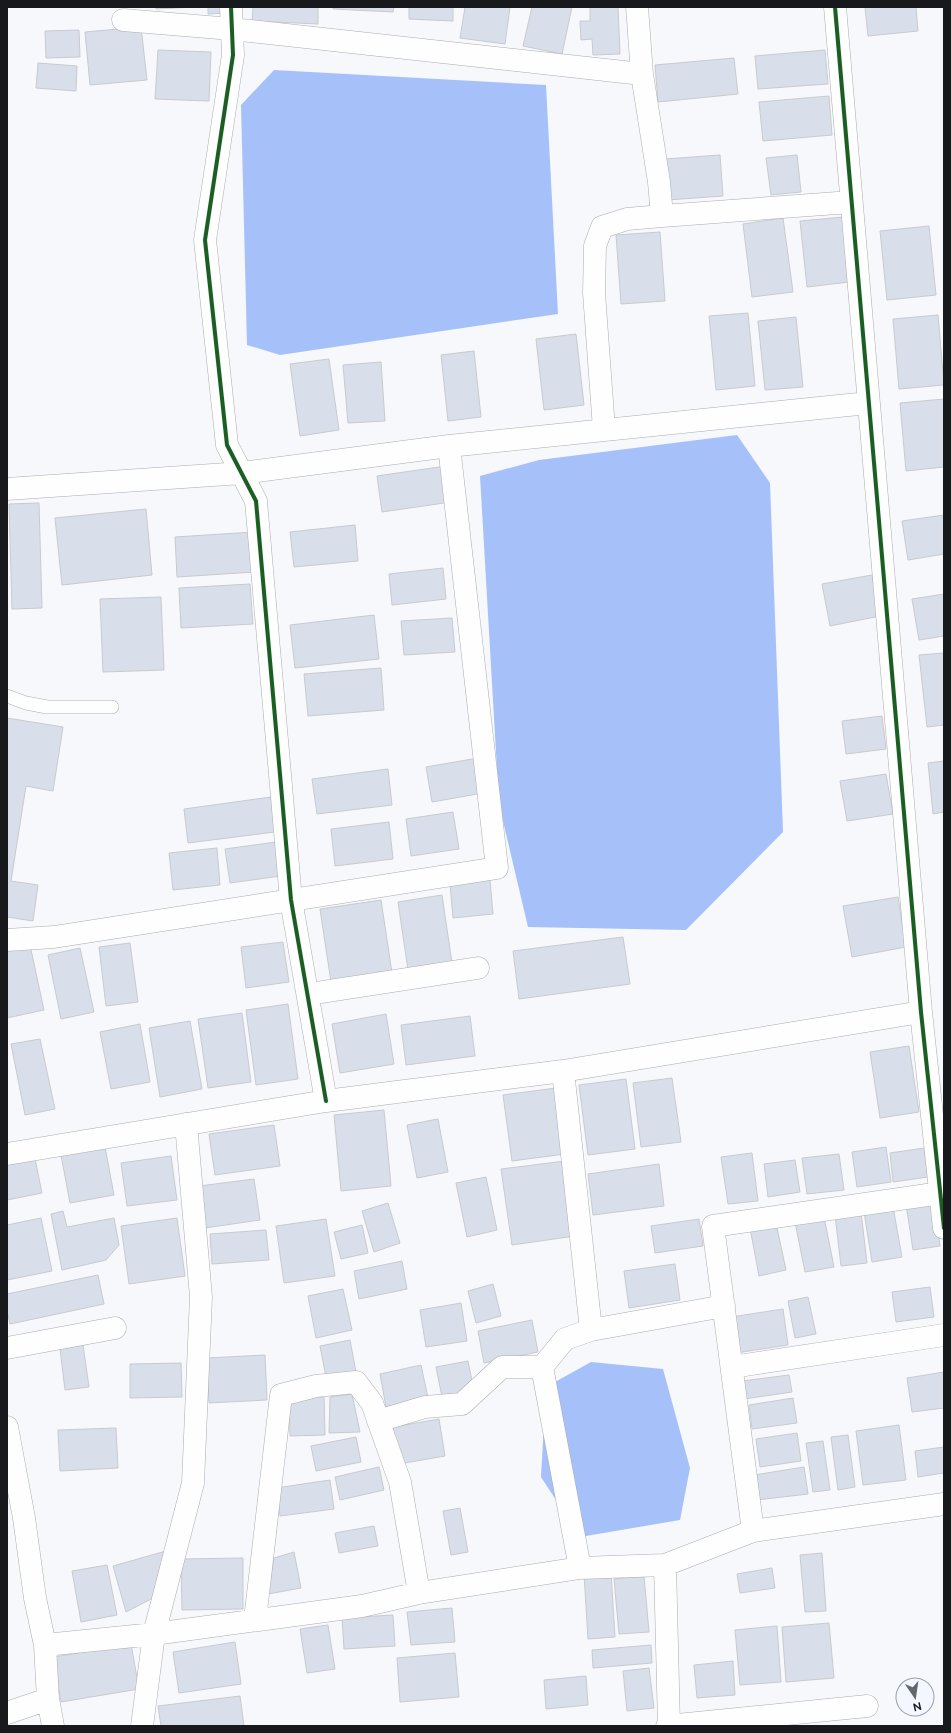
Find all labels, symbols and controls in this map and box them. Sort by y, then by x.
north arrow [895,1677,935,1717]
text: N [912,1699,923,1714]

